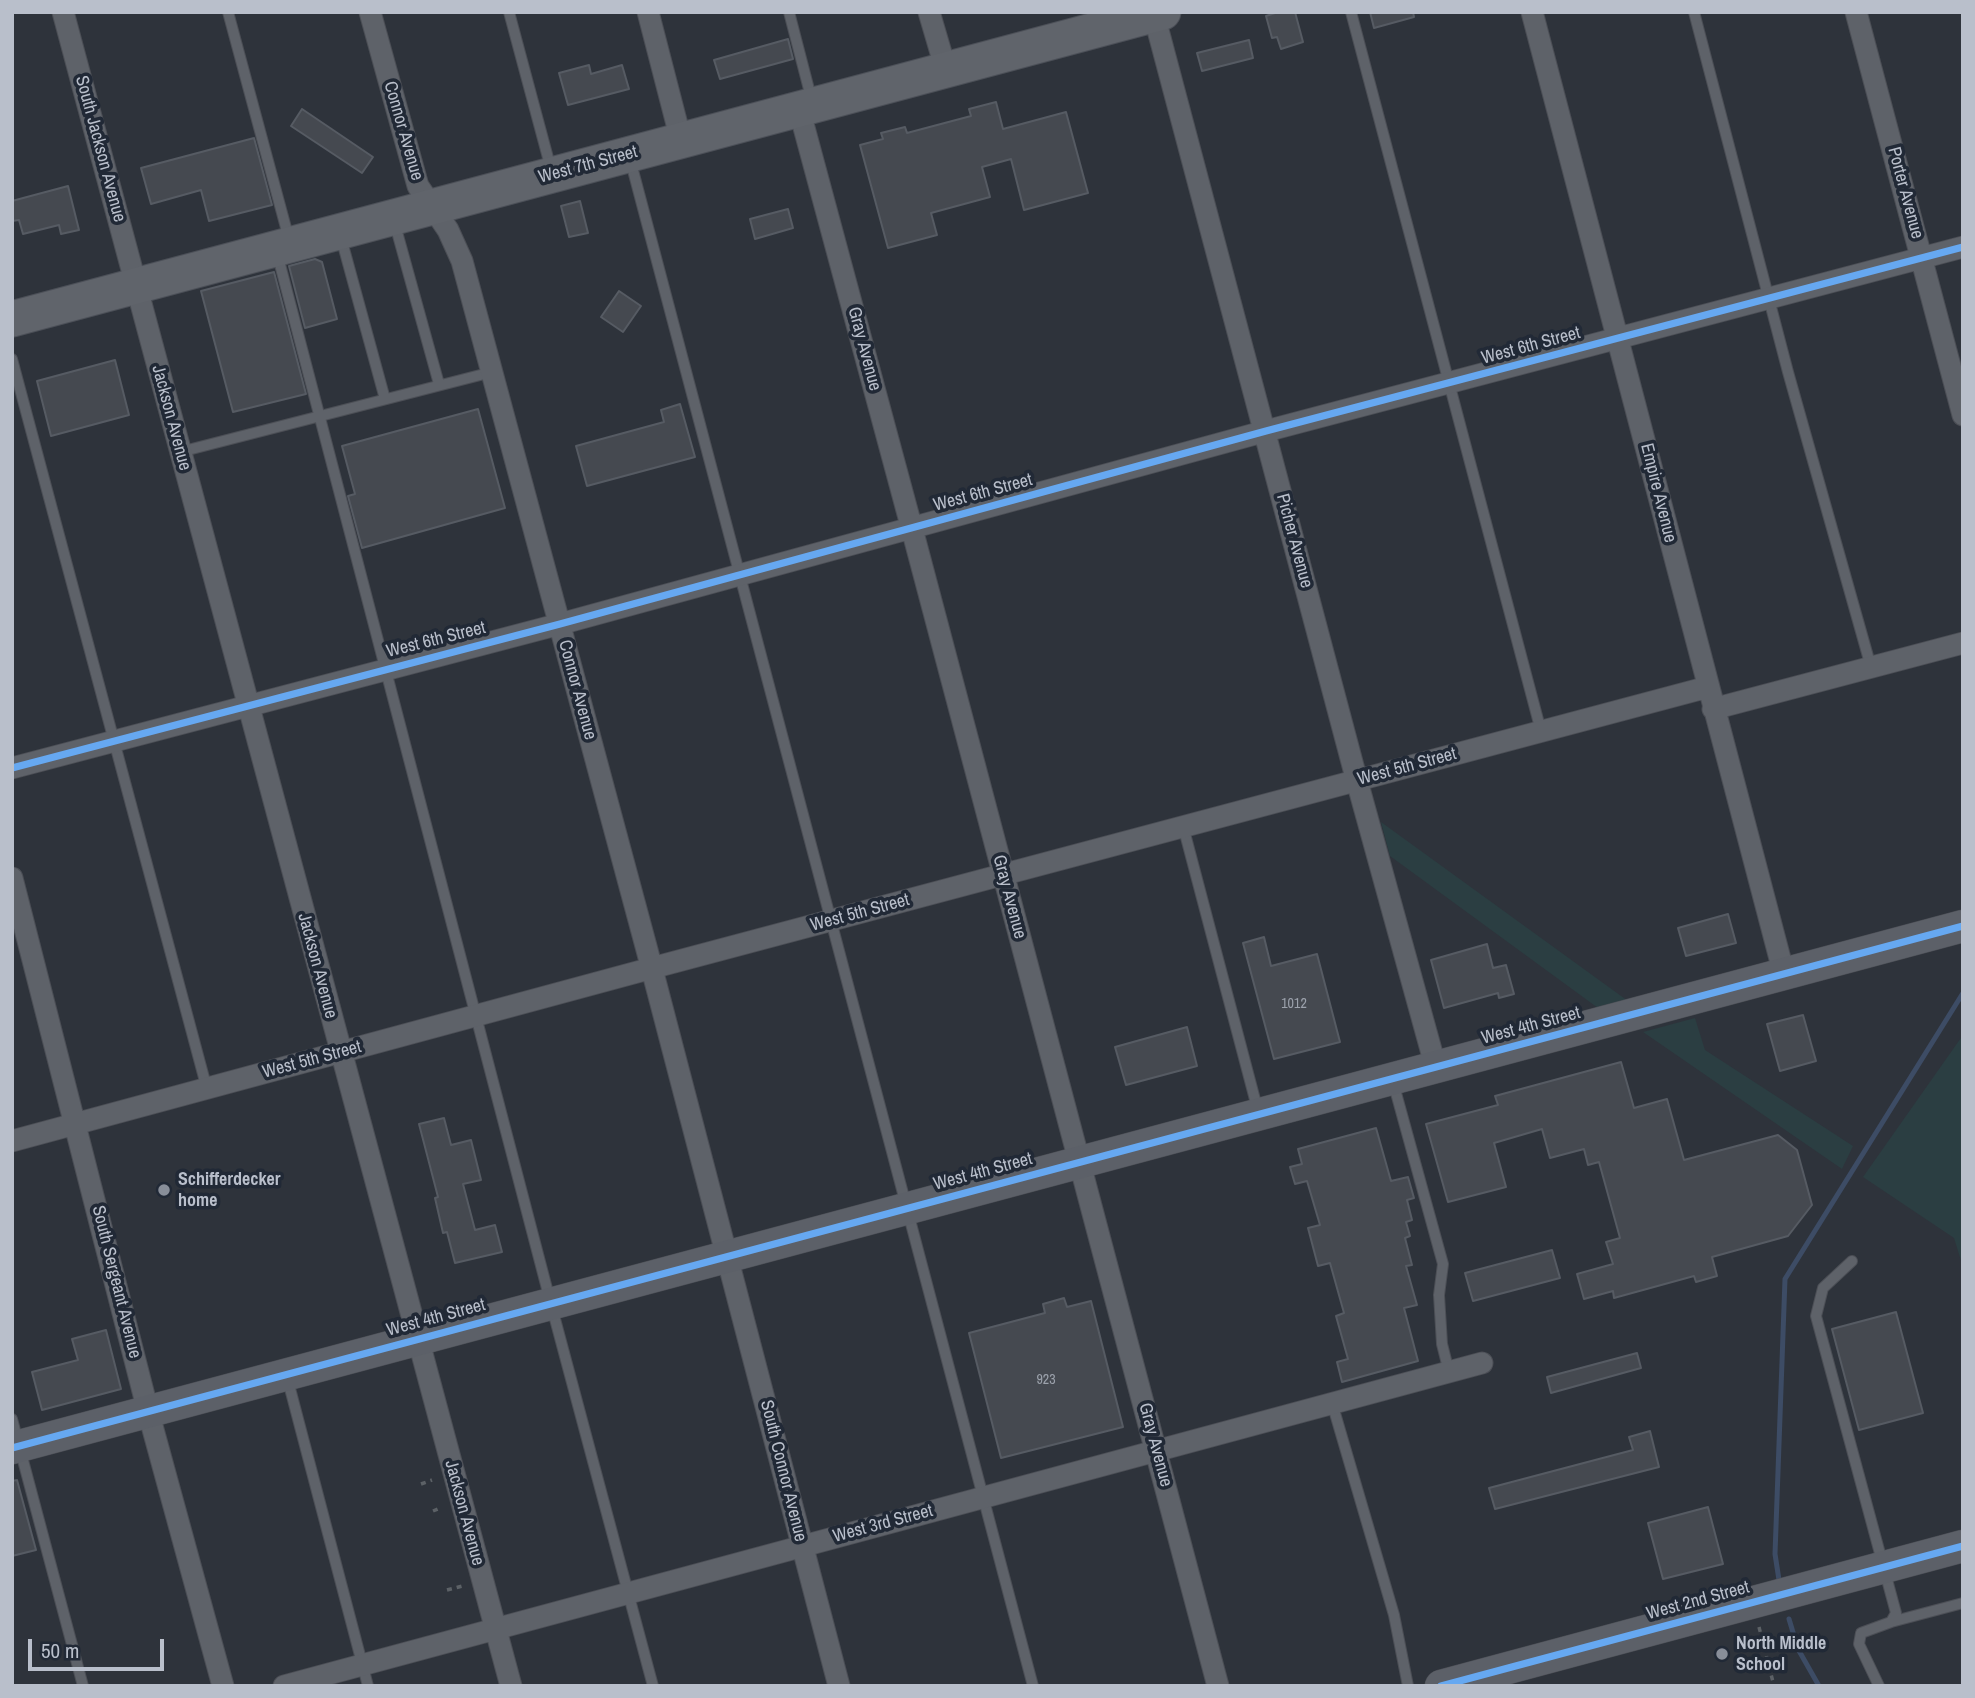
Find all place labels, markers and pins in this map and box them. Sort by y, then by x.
place label: Schifferdecker home [178,1169,281,1212]
marker: Schifferdecker home [156,1182,172,1198]
place label: North Middle School [1736,1633,1826,1676]
marker: North Middle School [1714,1646,1730,1662]

